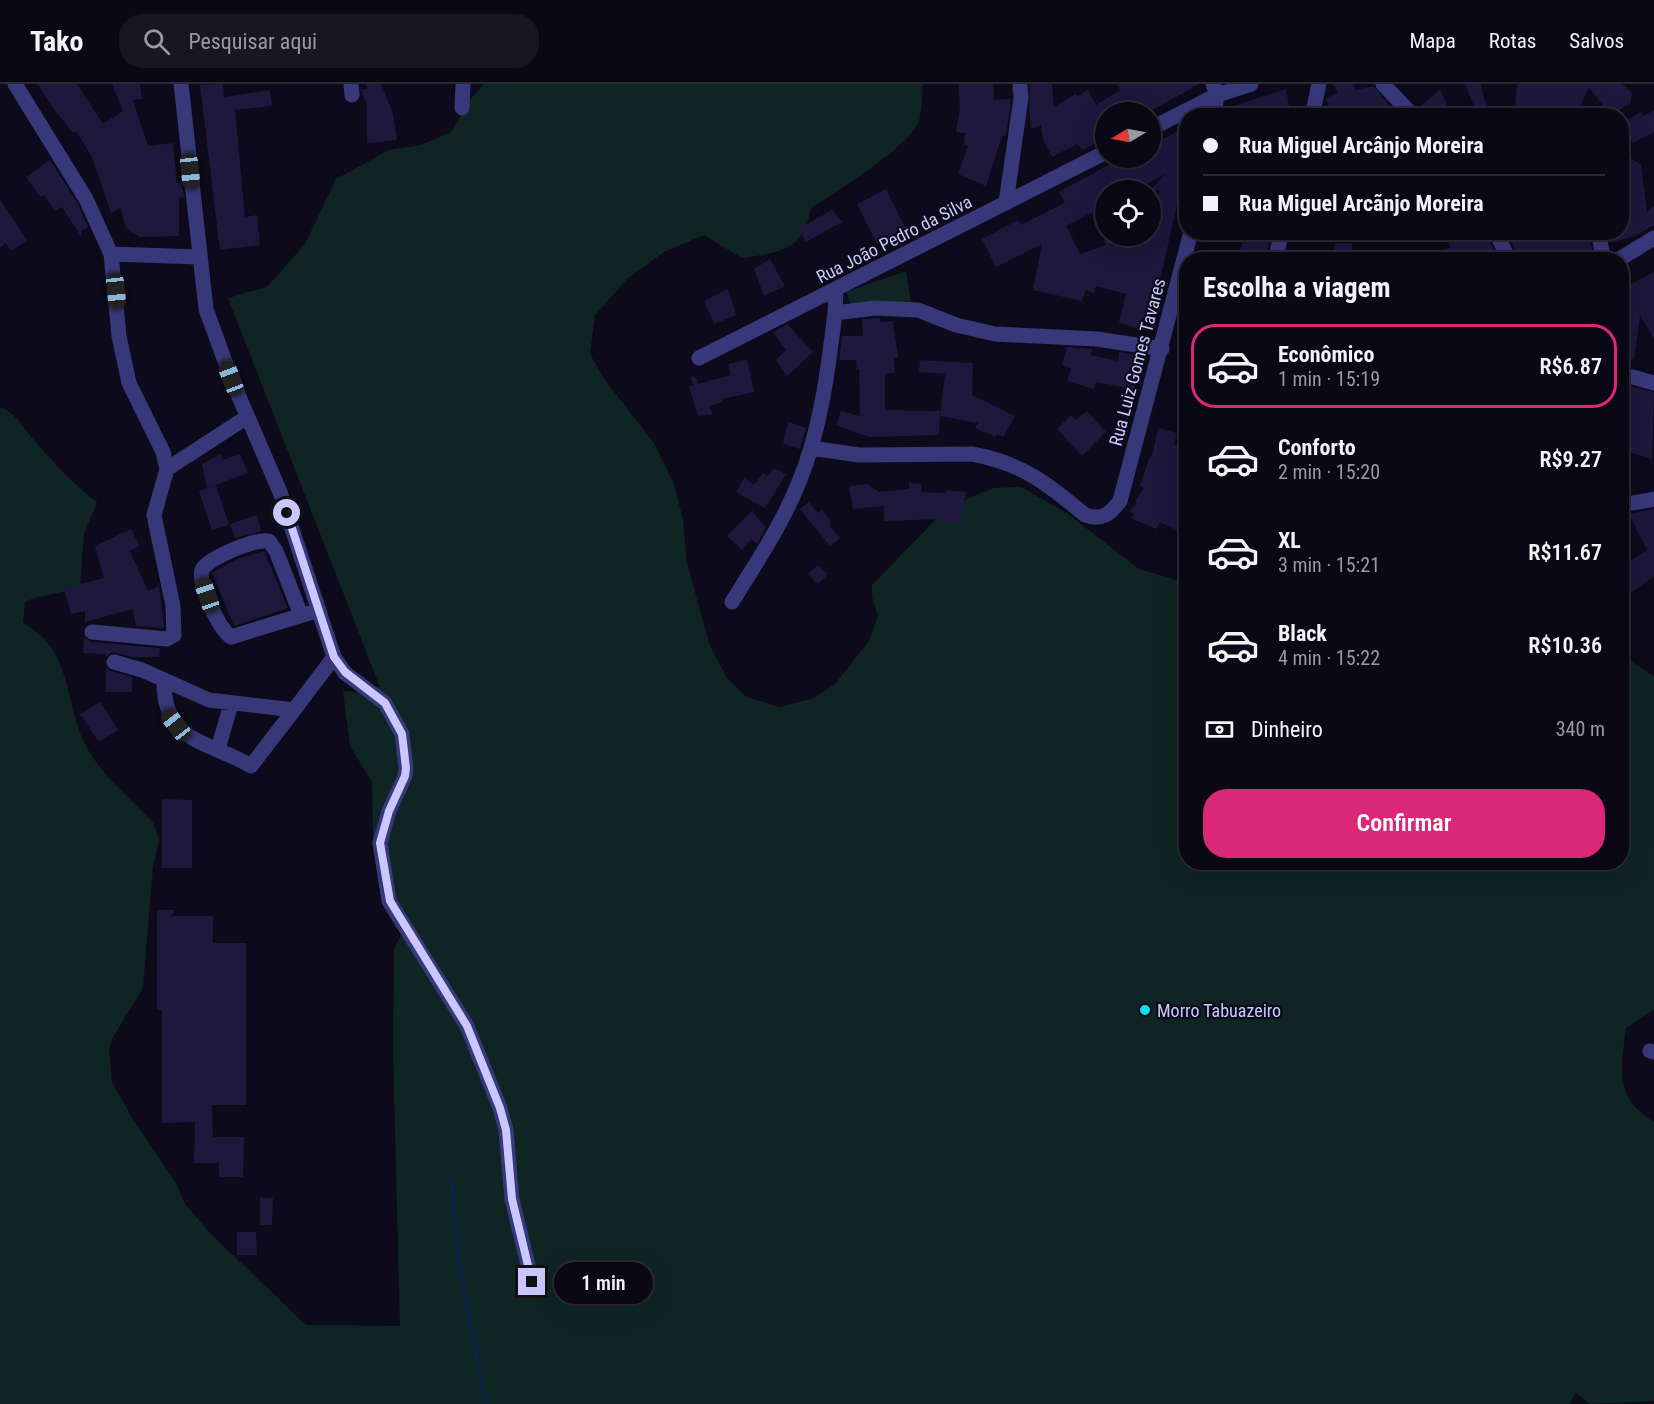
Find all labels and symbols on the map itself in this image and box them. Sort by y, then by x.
north arrow [1095,102,1161,168]
car [179,152,201,190]
street label: Rua João Pedro da Silva [813,191,975,287]
car [105,272,127,310]
street label: Rua Luiz Gomes Tavares [1105,276,1169,448]
car [216,358,246,398]
route start [273,499,300,526]
car [193,575,221,615]
car [158,705,194,745]
place label: Morro Tabuazeiro [1157,1000,1281,1021]
marker: Morro Tabuazeiro [1138,1003,1152,1017]
callout: 1 min [553,1261,652,1303]
route end [518,1268,545,1295]

